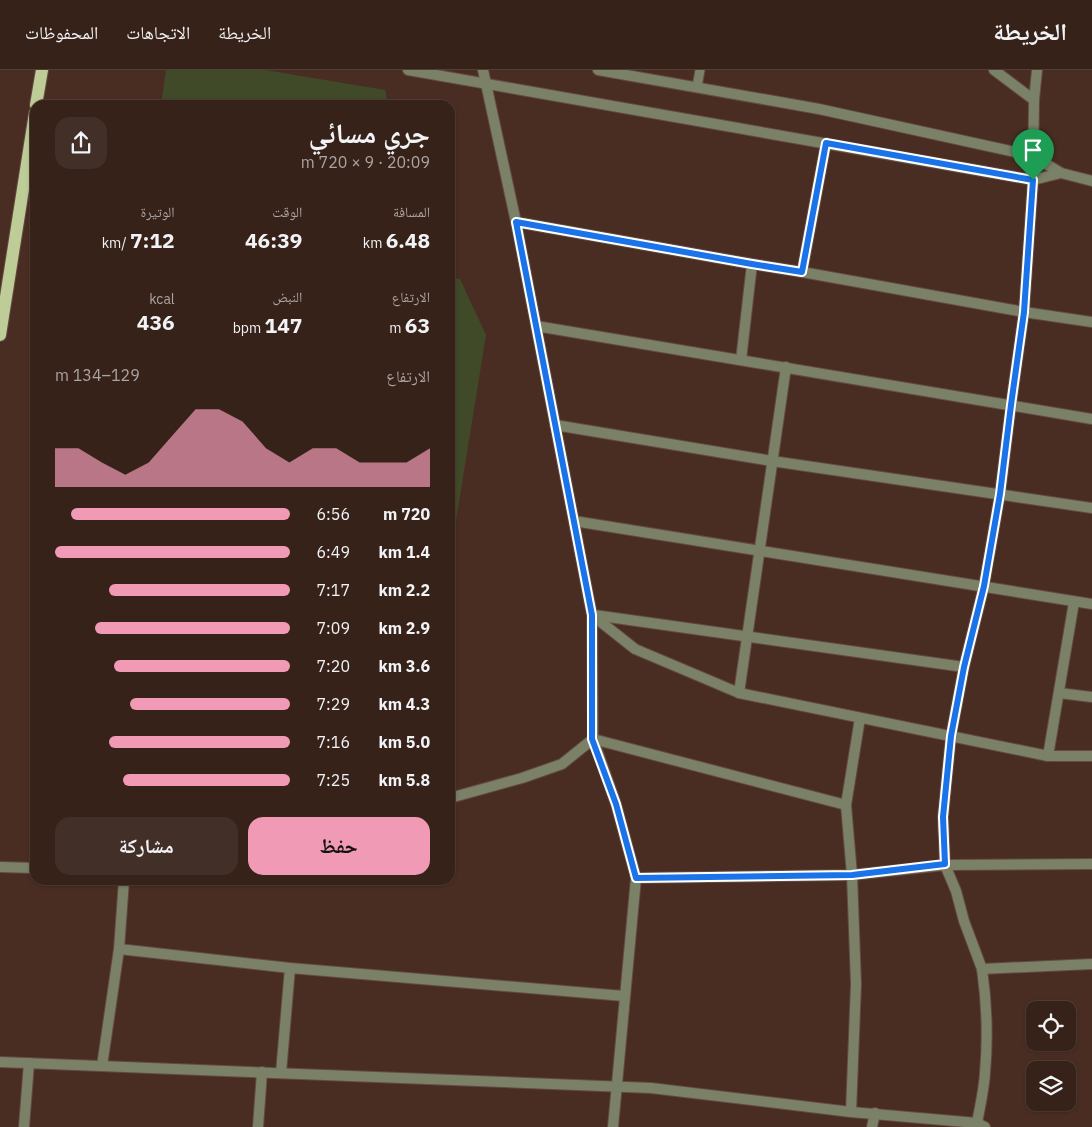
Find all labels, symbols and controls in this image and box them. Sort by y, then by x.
text: الخريطة [993,15,1067,47]
text: المحفوظات [25,21,98,44]
text: الاتجاهات [126,21,190,44]
text: الخريطة [218,21,271,44]
text: جري مسائي [309,114,430,151]
button: share [55,117,107,169]
pin [1012,129,1054,180]
icon: arrive [1019,136,1047,164]
text: 20:09 · 9 × 720 m [301,152,430,172]
text: الوتيرة [141,203,175,221]
text: الوقت [272,203,302,221]
text: المسافة [393,203,430,221]
text: 7:12 [130,226,175,254]
text: 46:39 [245,226,302,254]
text: 6.48 [386,226,430,254]
text: /km [102,234,130,252]
text: km [363,234,386,252]
text: النبض [272,288,302,306]
text: الارتفاع [392,288,430,306]
text: kcal [149,290,175,308]
text: 436 [137,308,175,336]
text: 147 [265,311,302,339]
text: 63 [405,311,430,339]
text: bpm [233,319,265,337]
text: m [389,319,405,337]
text: 129–134 m [55,365,140,385]
text: الارتفاع [386,366,430,386]
text: 6:56 [317,504,350,524]
text: 720 m [383,504,430,524]
text: 6:49 [317,542,350,562]
text: 1.4 km [379,542,430,562]
text: 7:17 [317,580,350,600]
text: 2.2 km [379,580,430,600]
text: 7:09 [317,618,350,638]
text: 2.9 km [379,618,430,638]
text: 7:20 [317,656,350,676]
text: 3.6 km [379,656,430,676]
text: 7:29 [317,694,350,714]
text: 4.3 km [379,694,430,714]
text: 7:16 [317,732,350,752]
text: 5.0 km [379,732,430,752]
text: 7:25 [317,770,350,790]
text: 5.8 km [379,770,430,790]
button: مشاركة [55,817,238,875]
button: حفظ [248,817,430,875]
map controls [1026,1001,1076,1111]
button: locate [1026,1001,1076,1051]
button: layers [1026,1061,1076,1111]

